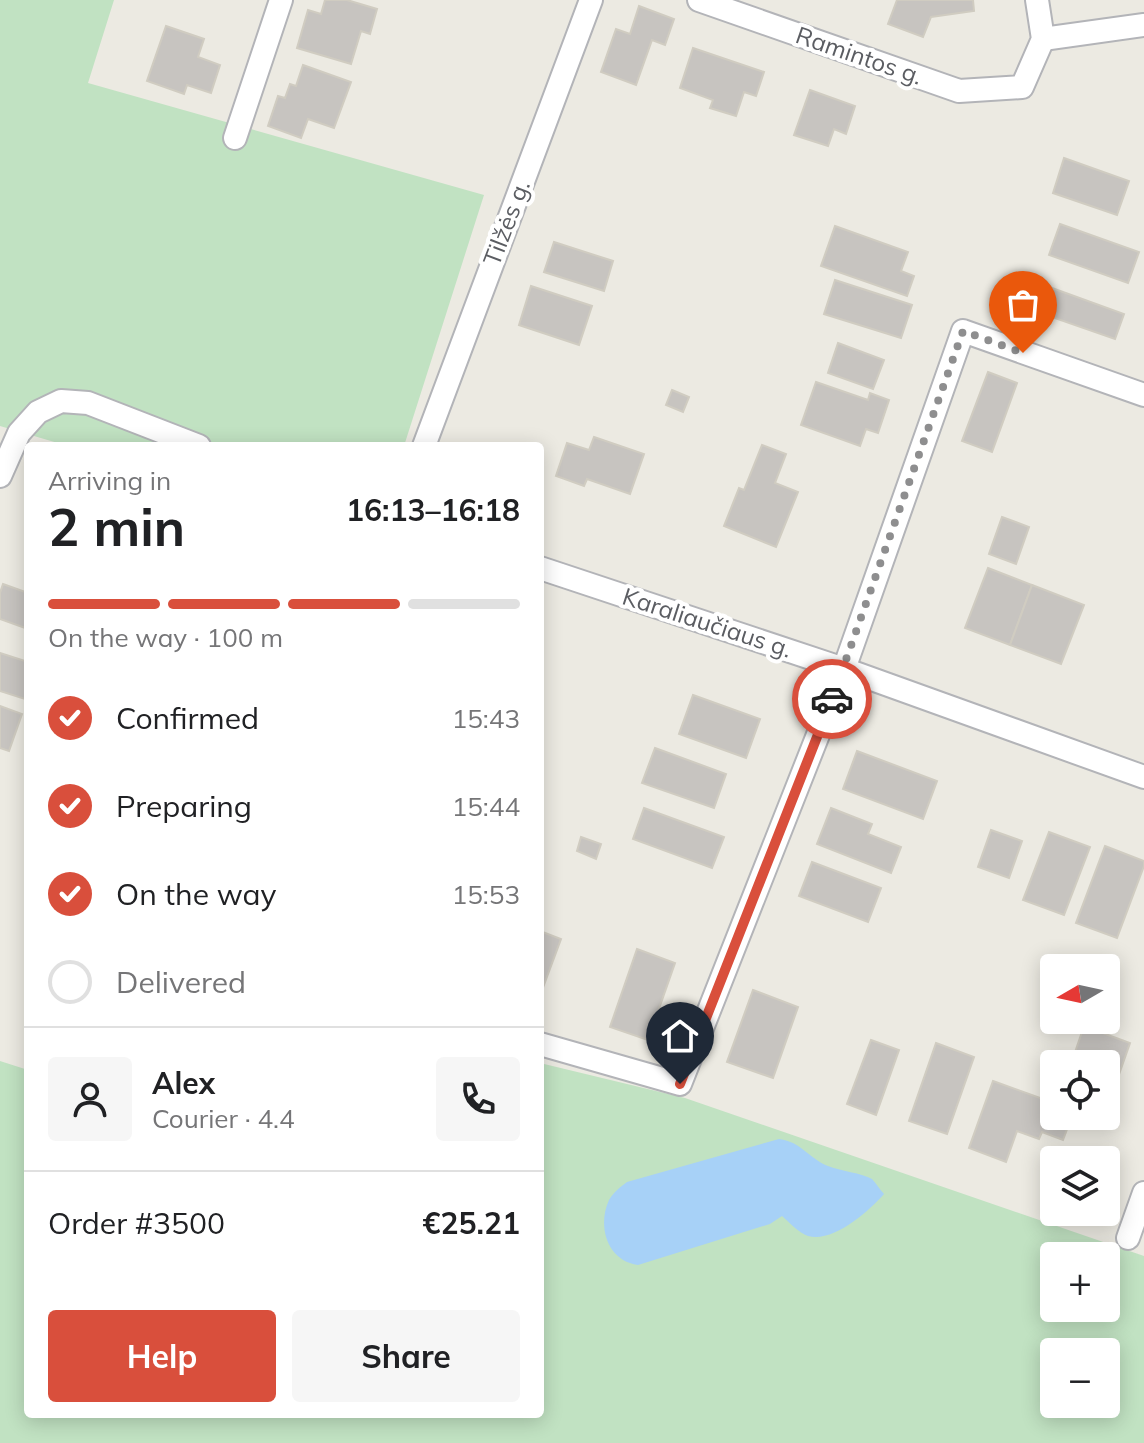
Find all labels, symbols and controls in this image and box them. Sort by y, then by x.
street label: Ramintos g. [792,19,927,91]
street label: Tilžės g. [476,176,536,270]
pin [989,271,1057,353]
icon: bag [1001,283,1045,327]
text: Arriving in [48,464,171,497]
text: 16:13–16:18 [346,491,520,529]
text: 2 min [48,494,185,559]
street label: Karaliaučiaus g. [619,581,796,664]
text: On the way · 100 m [48,621,283,654]
courier [792,659,872,739]
icon: car [810,677,854,721]
icon: check [48,696,92,740]
text: Confirmed [116,699,259,737]
text: 15:43 [452,702,520,735]
icon: check [48,784,92,828]
text: Preparing [116,787,252,825]
text: 15:44 [452,790,520,823]
icon: check [48,872,92,916]
text: On the way [116,875,276,913]
text: 15:53 [452,878,520,911]
north arrow [1040,954,1120,1034]
map controls [1040,954,1120,1418]
text: Delivered [116,963,246,1001]
pin [646,1002,714,1084]
icon: home [658,1014,702,1058]
button: locate [1040,1050,1120,1130]
button: person [48,1057,132,1141]
button: phone [436,1057,520,1141]
text: Alex [152,1064,215,1102]
text: Courier · 4.4 [152,1102,295,1135]
button: layers [1040,1146,1120,1226]
text: Order #3500 [48,1204,225,1242]
text: €25.21 [423,1204,520,1242]
button: + [1040,1242,1120,1322]
button: Help [48,1310,276,1402]
button: Share [292,1310,520,1402]
button: − [1040,1338,1120,1418]

